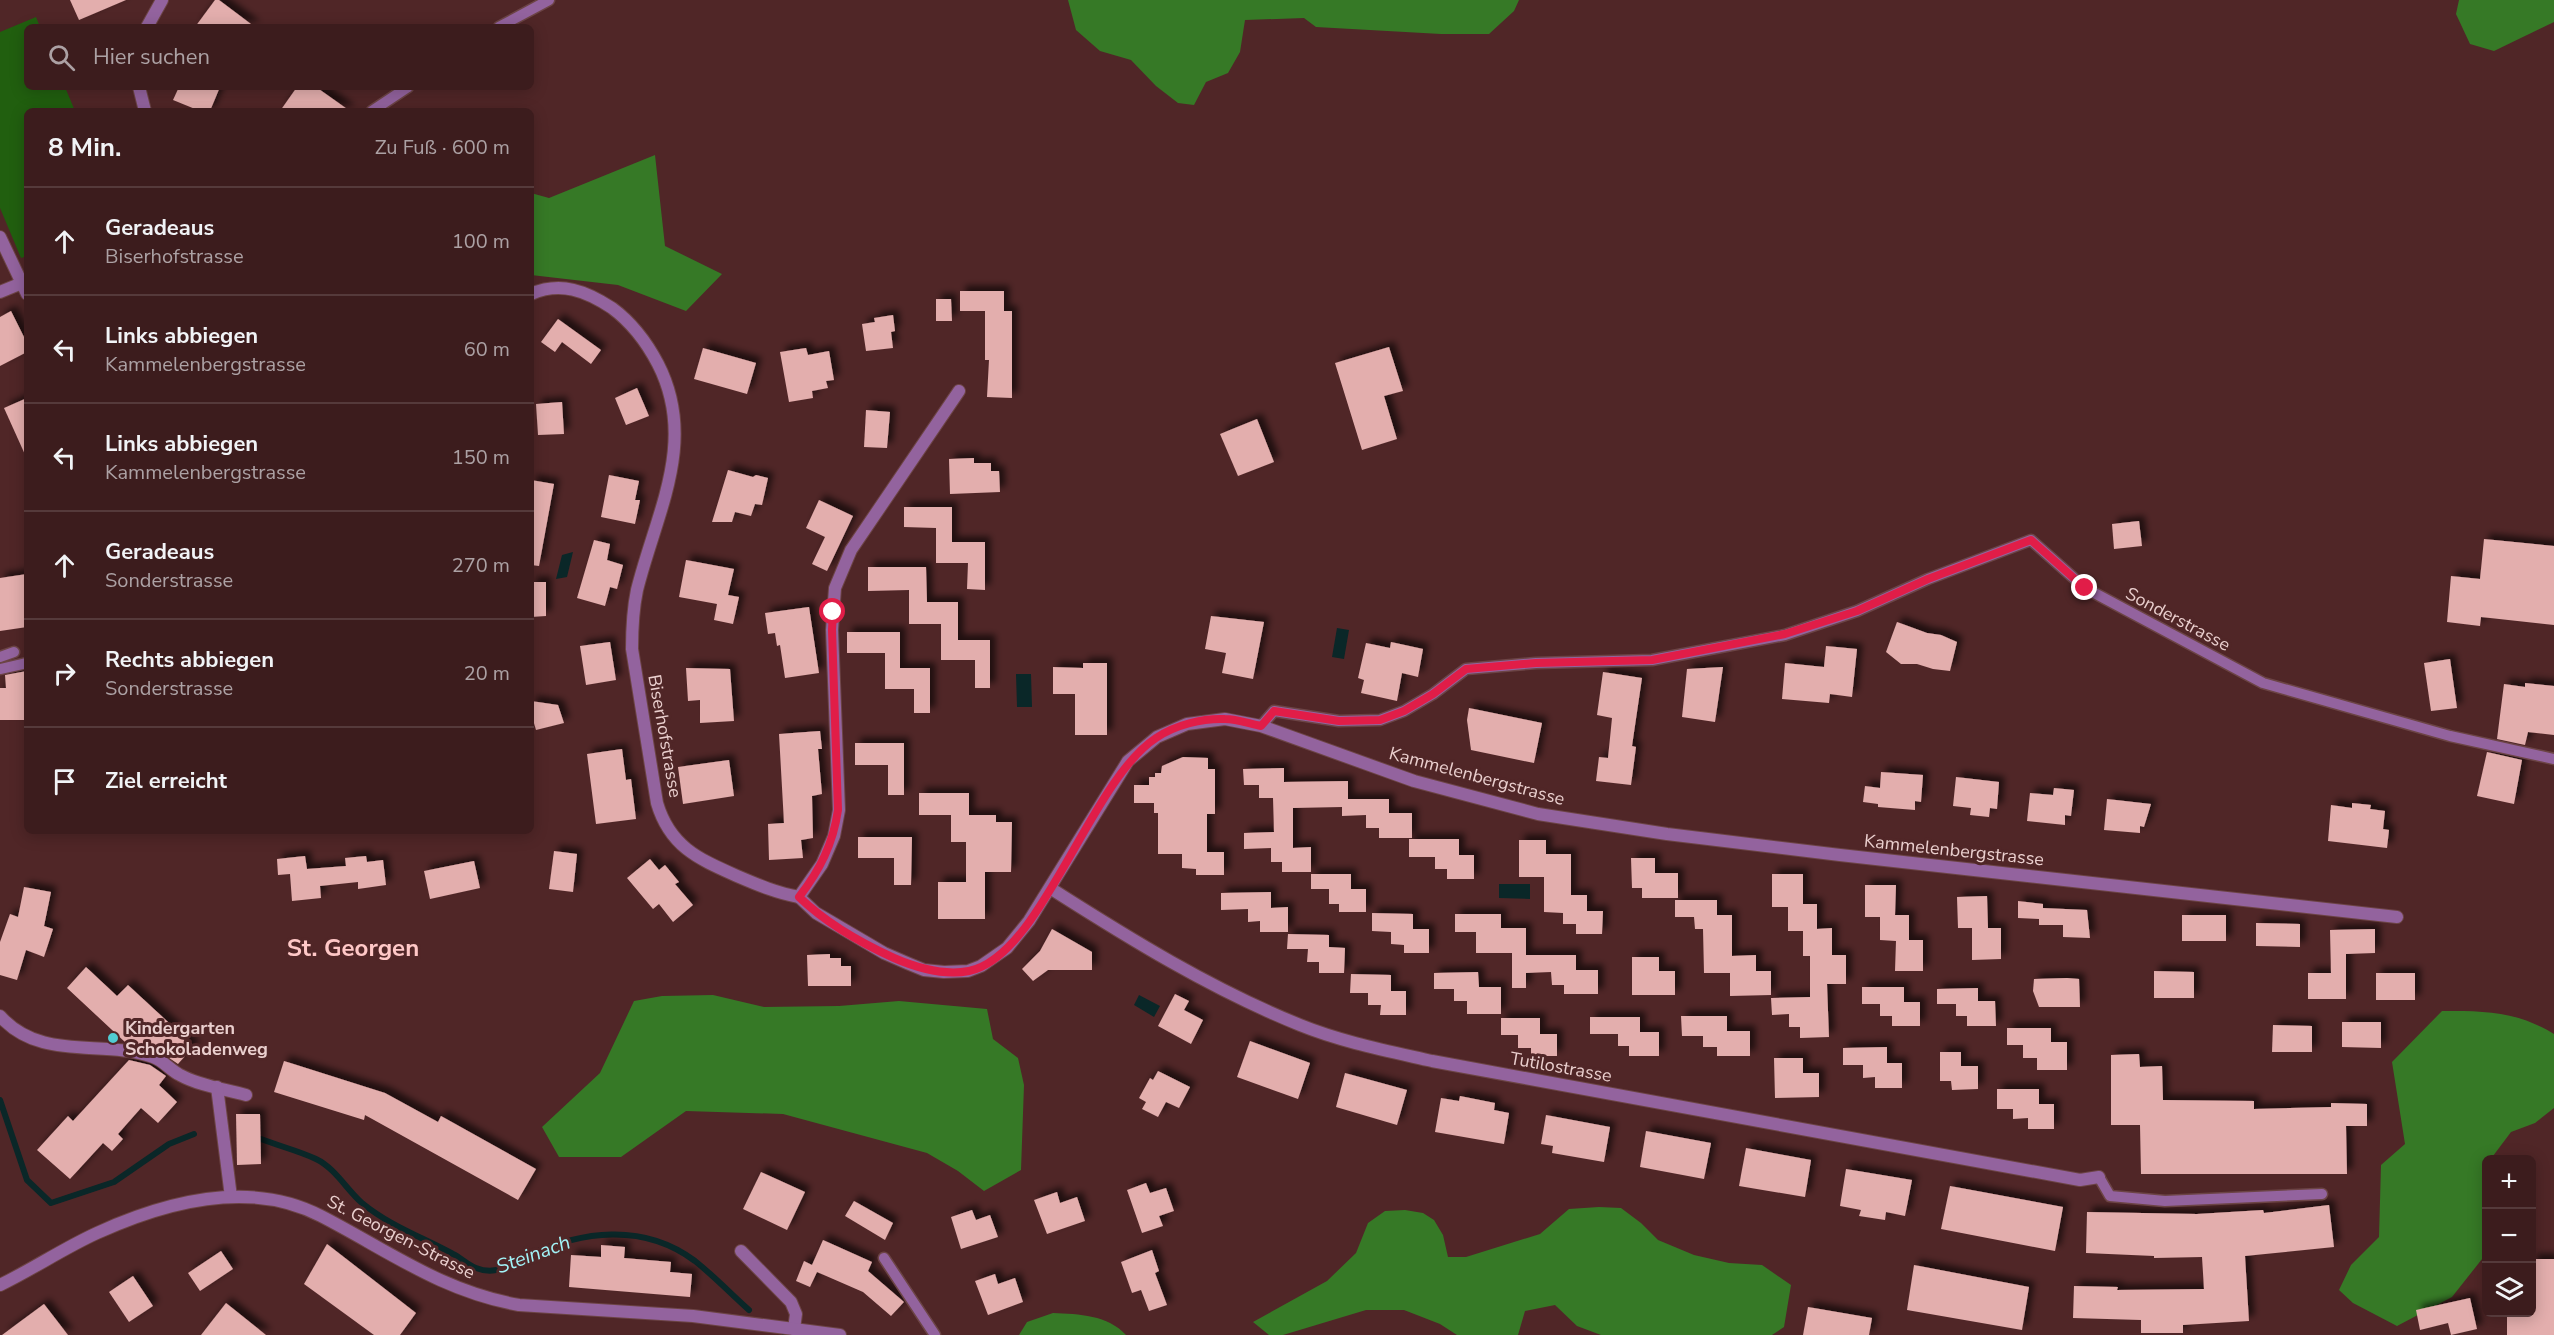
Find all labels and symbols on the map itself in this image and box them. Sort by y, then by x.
route end [2071,574,2097,600]
street label: Sonderstrasse [2121,581,2235,657]
route start [819,598,845,624]
street label: Biserhofstrasse [642,672,688,800]
street label: Kammelenbergstrasse [1387,741,1567,811]
street label: Kammelenbergstrasse [1863,829,2045,871]
district label: St. Georgen [287,932,419,964]
place label: Kindergarten Schokoladenweg [125,1016,268,1061]
marker: Kindergarten Schokoladenweg [106,1031,120,1045]
street label: Tutilostrasse [1508,1046,1614,1088]
street label: St. Georgen-Strasse [323,1189,479,1285]
water label: Steinach [492,1229,574,1280]

